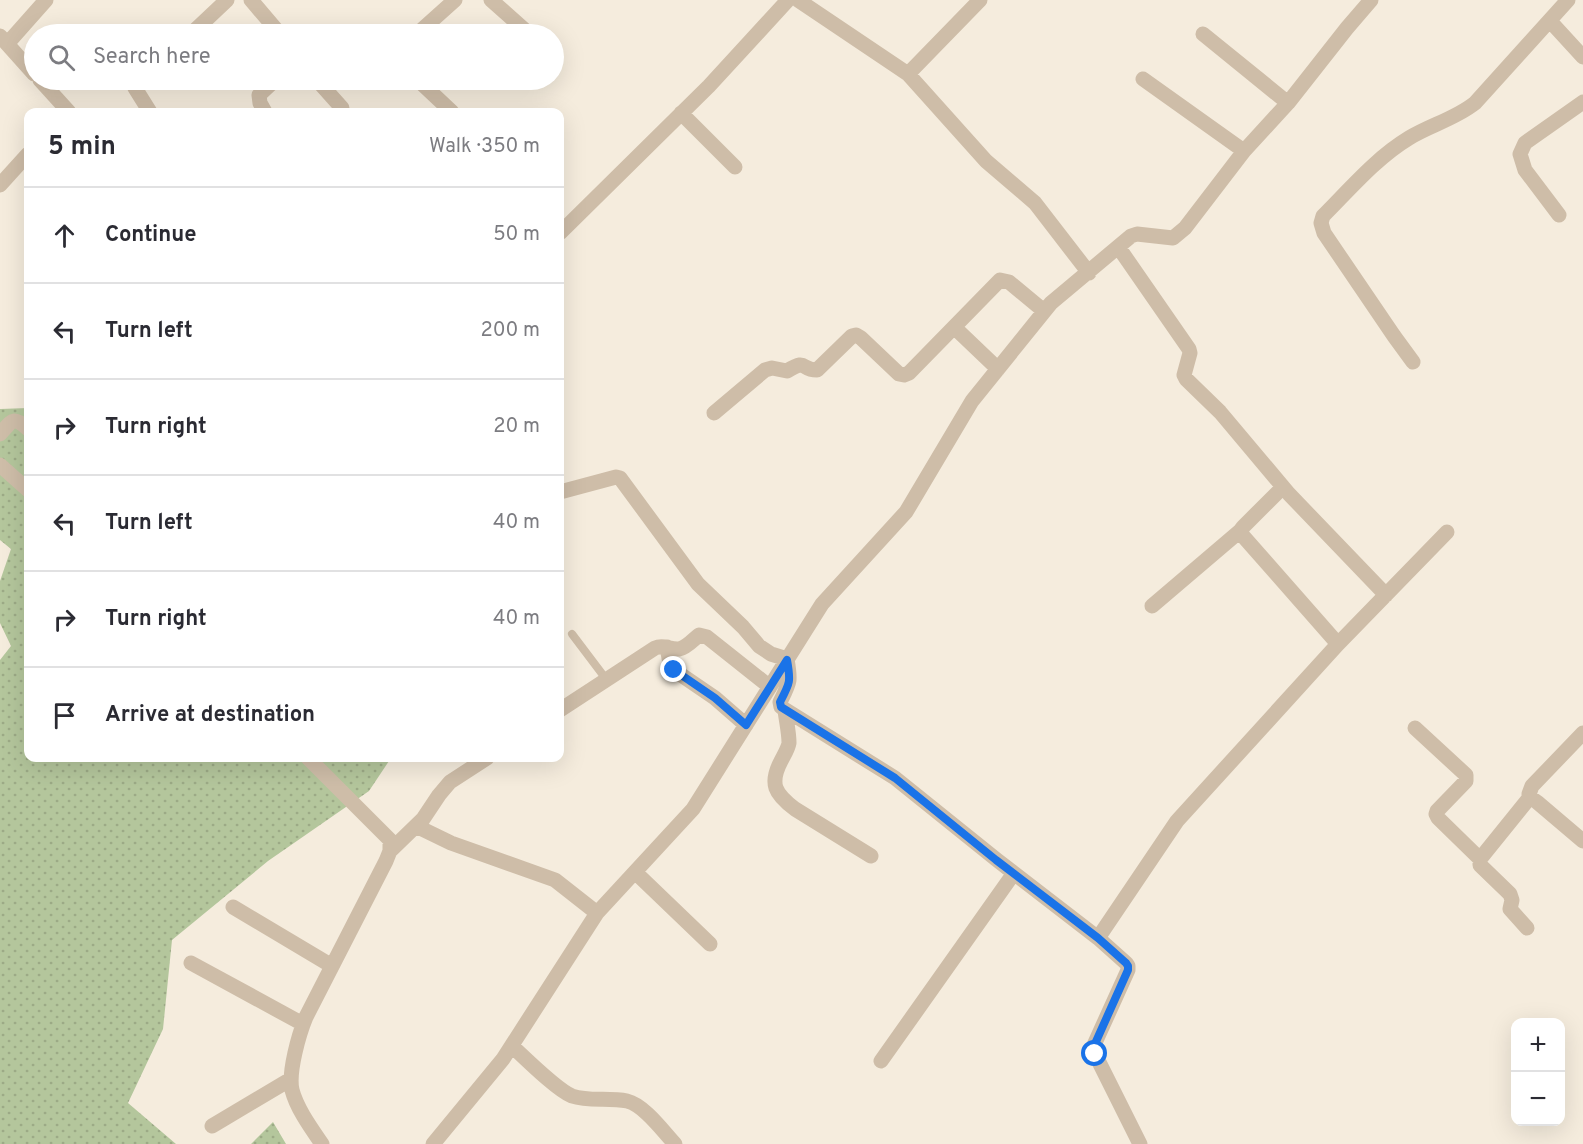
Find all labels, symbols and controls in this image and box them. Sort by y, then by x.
search box [24,24,564,90]
icon: search [45,41,78,74]
text: Search here [93,44,211,71]
text: 5 min [48,131,116,164]
text: Walk · 350 m [429,134,540,160]
icon: ahead [48,219,81,252]
text: Continue [105,222,196,249]
text: 50 m [493,222,540,248]
icon: left [48,315,81,348]
text: Turn left [105,318,193,345]
text: 200 m [481,318,540,344]
icon: right [48,411,81,444]
text: Turn right [105,414,207,441]
text: 20 m [493,414,540,440]
icon: left [48,507,81,540]
text: Turn left [105,510,193,537]
text: 40 m [493,510,540,536]
icon: right [48,603,81,636]
text: Turn right [105,606,207,633]
text: 40 m [493,606,540,632]
route end [660,656,686,682]
icon: arrive [48,699,81,732]
text: Arrive at destination [105,702,315,729]
map controls [1511,1018,1565,1126]
button: + [1511,1018,1565,1072]
route start [1081,1040,1107,1066]
button: − [1511,1072,1565,1126]

